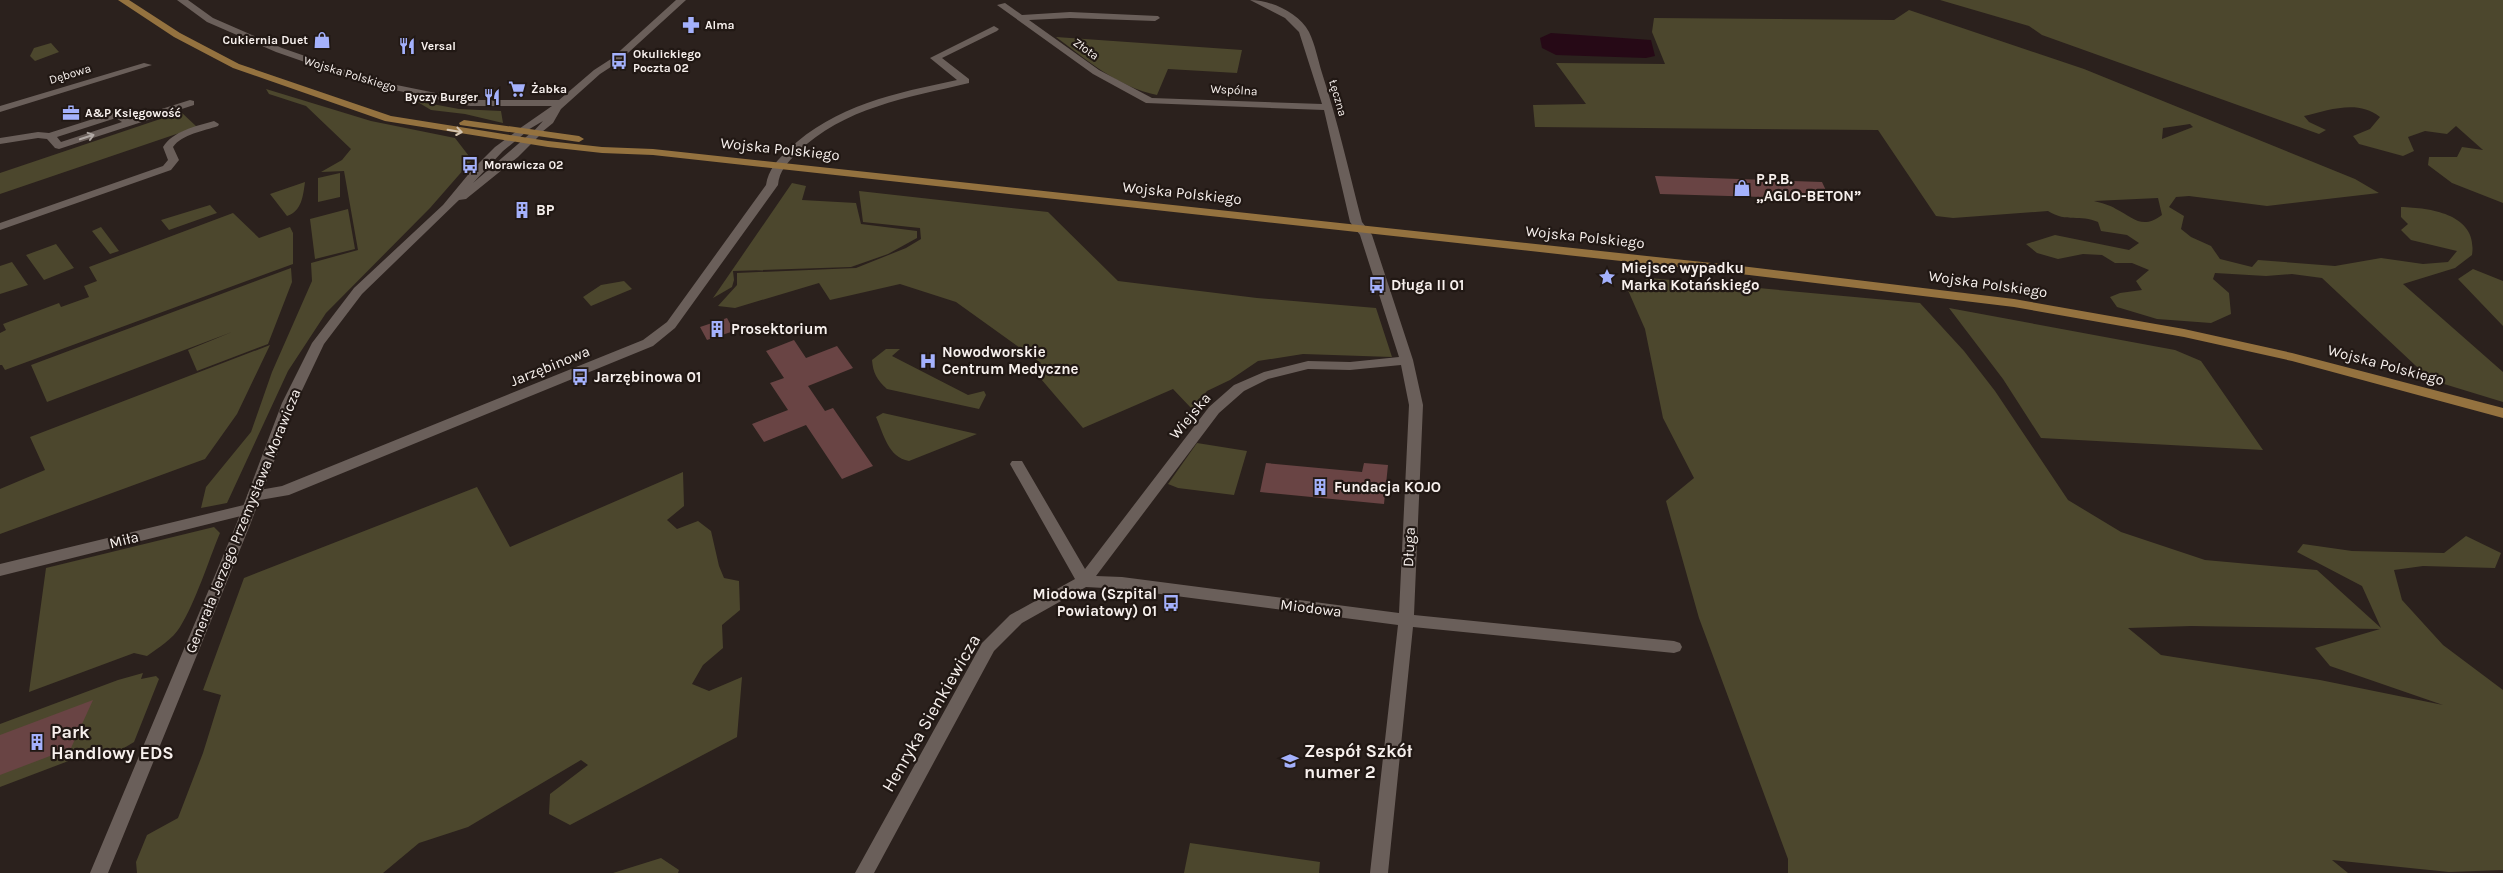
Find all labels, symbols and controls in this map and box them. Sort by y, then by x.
pharmacy icon: Alma [681,15,701,35]
place label: Alma [705,18,735,32]
shop icon: Cukiernia Duet [312,30,332,50]
place label: Cukiernia Duet [222,33,308,47]
street label: Złota [1070,35,1102,63]
restaurant icon: Versal [397,36,417,56]
place label: Versal [421,39,456,53]
place label: Okulickiego Poczta 02 [633,47,701,75]
bus stop icon: Okulickiego Poczta 02 [609,51,629,71]
street label: Wojska Polskiego [302,53,398,95]
street label: Dębowa [47,61,93,87]
street label: Łęczna [1326,78,1350,118]
supermarket icon: Żabka [507,79,527,99]
place label: Żabka [531,82,567,96]
street label: Wspólna [1210,82,1258,98]
restaurant icon: Byczy Burger [482,87,502,107]
place label: Byczy Burger [405,90,478,104]
office icon: A&P Księgowość [61,103,81,123]
place label: A&P Księgowość [85,106,181,120]
one-way arrow [446,126,462,136]
one-way arrow [78,132,94,141]
street label: Wojska Polskiego [719,134,841,164]
bus stop icon: Morawicza 02 [460,155,480,175]
place label: Morawicza 02 [484,158,563,172]
place label: P.P.B. „AGLO-BETON” [1756,170,1861,205]
street label: Wojska Polskiego [1121,178,1243,208]
shop icon: P.P.B. „AGLO-BETON” [1732,178,1752,198]
building icon: BP [512,200,532,220]
place label: BP [536,201,555,219]
street label: Wojska Polskiego [1524,222,1646,252]
place label: Miejsce wypadku Marka Kotańskiego [1621,259,1759,294]
place icon: Miejsce wypadku Marka Kotańskiego [1597,267,1617,287]
street label: Wojska Polskiego [1927,267,2049,301]
bus stop icon: Długa II 01 [1367,275,1387,295]
place label: Długa II 01 [1391,276,1464,294]
building icon: Prosektorium [707,319,727,339]
place label: Prosektorium [731,320,828,338]
street label: Wojska Polskiego [2326,341,2446,389]
street label: Jarzębinowa [508,342,592,390]
place label: Nowodworskie Centrum Medyczne [942,343,1079,378]
hospital icon: Nowodworskie Centrum Medyczne [918,351,938,371]
bus stop icon: Jarzębinowa 01 [570,367,590,387]
place label: Jarzębinowa 01 [594,368,701,386]
street label: Generała Jerzego Przemysława Morawicza [182,386,304,656]
street label: Wiejska [1165,389,1215,443]
building icon: Fundacja KOJO [1310,477,1330,497]
place label: Fundacja KOJO [1334,478,1441,496]
street label: Długa [1399,527,1419,567]
street label: Miła [107,528,141,552]
place label: Miodowa (Szpital Powiatowy) 01 [1033,585,1157,620]
bus stop icon: Miodowa (Szpital Powiatowy) 01 [1161,593,1181,613]
street label: Miodowa [1279,595,1343,621]
street label: Henryka Sienkiewicza [877,630,985,796]
place label: Park Handlowy EDS [51,721,174,764]
building icon: Park Handlowy EDS [27,732,47,752]
place label: Zespół Szkół numer 2 [1304,740,1413,783]
school or university icon: Zespół Szkół numer 2 [1280,751,1300,771]

